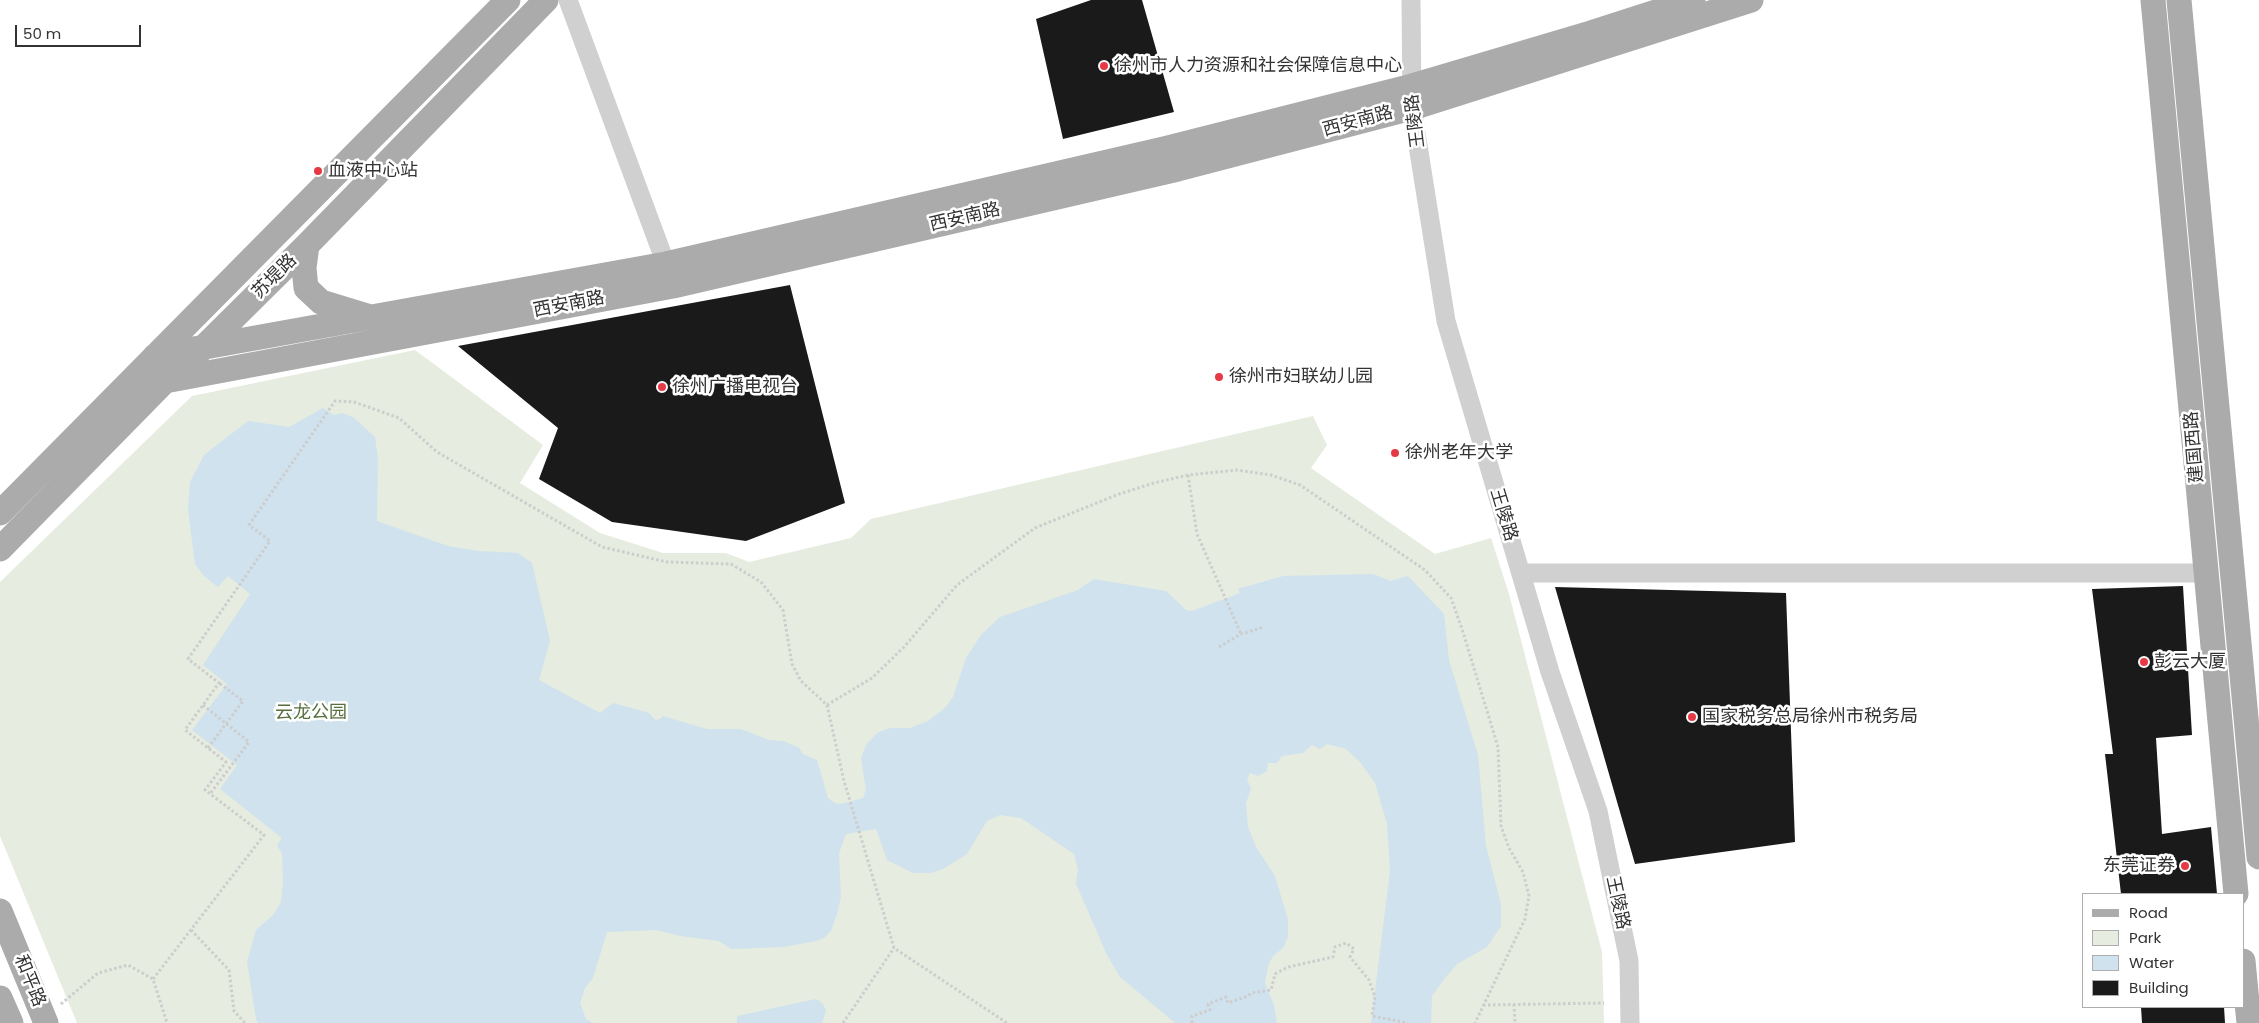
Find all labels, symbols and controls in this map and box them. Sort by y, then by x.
scale bar [18,15,144,47]
text: 50 m [23,23,61,44]
place label: 徐州市人力资源和社会保障信息中心 [1114,55,1402,77]
marker: 徐州市人力资源和社会保障信息中心 [1098,60,1110,72]
street label: 王陵路 [1402,93,1430,149]
street label: 西安南路 [1320,102,1396,142]
place label: 血液中心站 [328,160,418,182]
marker: 血液中心站 [312,165,324,177]
street label: 西安南路 [927,199,1003,237]
street label: 苏堤路 [248,250,302,304]
street label: 西安南路 [532,288,606,322]
place label: 徐州市妇联幼儿园 [1229,366,1373,388]
marker: 徐州市妇联幼儿园 [1213,371,1225,383]
place label: 徐州广播电视台 [672,376,798,398]
marker: 徐州广播电视台 [656,381,668,393]
street label: 建国西路 [2181,410,2209,484]
place label: 徐州老年大学 [1405,442,1513,464]
marker: 徐州老年大学 [1389,447,1401,459]
street label: 王陵路 [1485,486,1521,544]
place label: 彭云大厦 [2154,651,2226,673]
marker: 彭云大厦 [2138,656,2150,668]
park label: 云龙公园 [275,702,347,724]
place label: 国家税务总局徐州市税务局 [1702,706,1918,728]
marker: 国家税务总局徐州市税务局 [1686,711,1698,723]
place label: 东莞证券 [2103,855,2175,877]
marker: 东莞证券 [2179,860,2191,872]
street label: 王陵路 [1601,874,1633,932]
legend [2082,893,2244,1008]
text: Road [2129,902,2168,923]
text: Park [2129,927,2161,948]
street label: 和平路 [9,952,49,1010]
text: Water [2129,952,2174,973]
text: Building [2129,977,2189,998]

